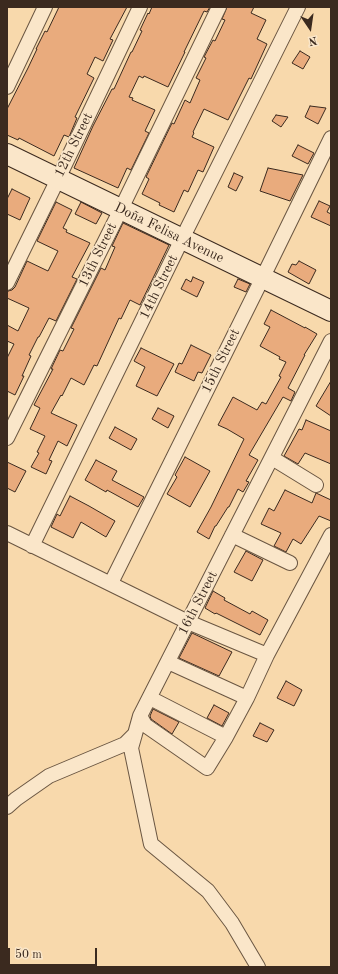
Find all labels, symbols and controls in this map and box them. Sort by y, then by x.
north arrow [290,8,330,48]
text: N [307,34,318,46]
street label: 12th Street [51,110,97,180]
street label: Doña Felisa Avenue [111,199,227,267]
street label: 13th Street [75,220,121,290]
street label: 14th Street [136,252,182,322]
street label: 15th Street [198,326,244,396]
street label: 16th Street [175,568,221,638]
scale bar [10,940,99,966]
text: 50 m [15,949,42,961]

